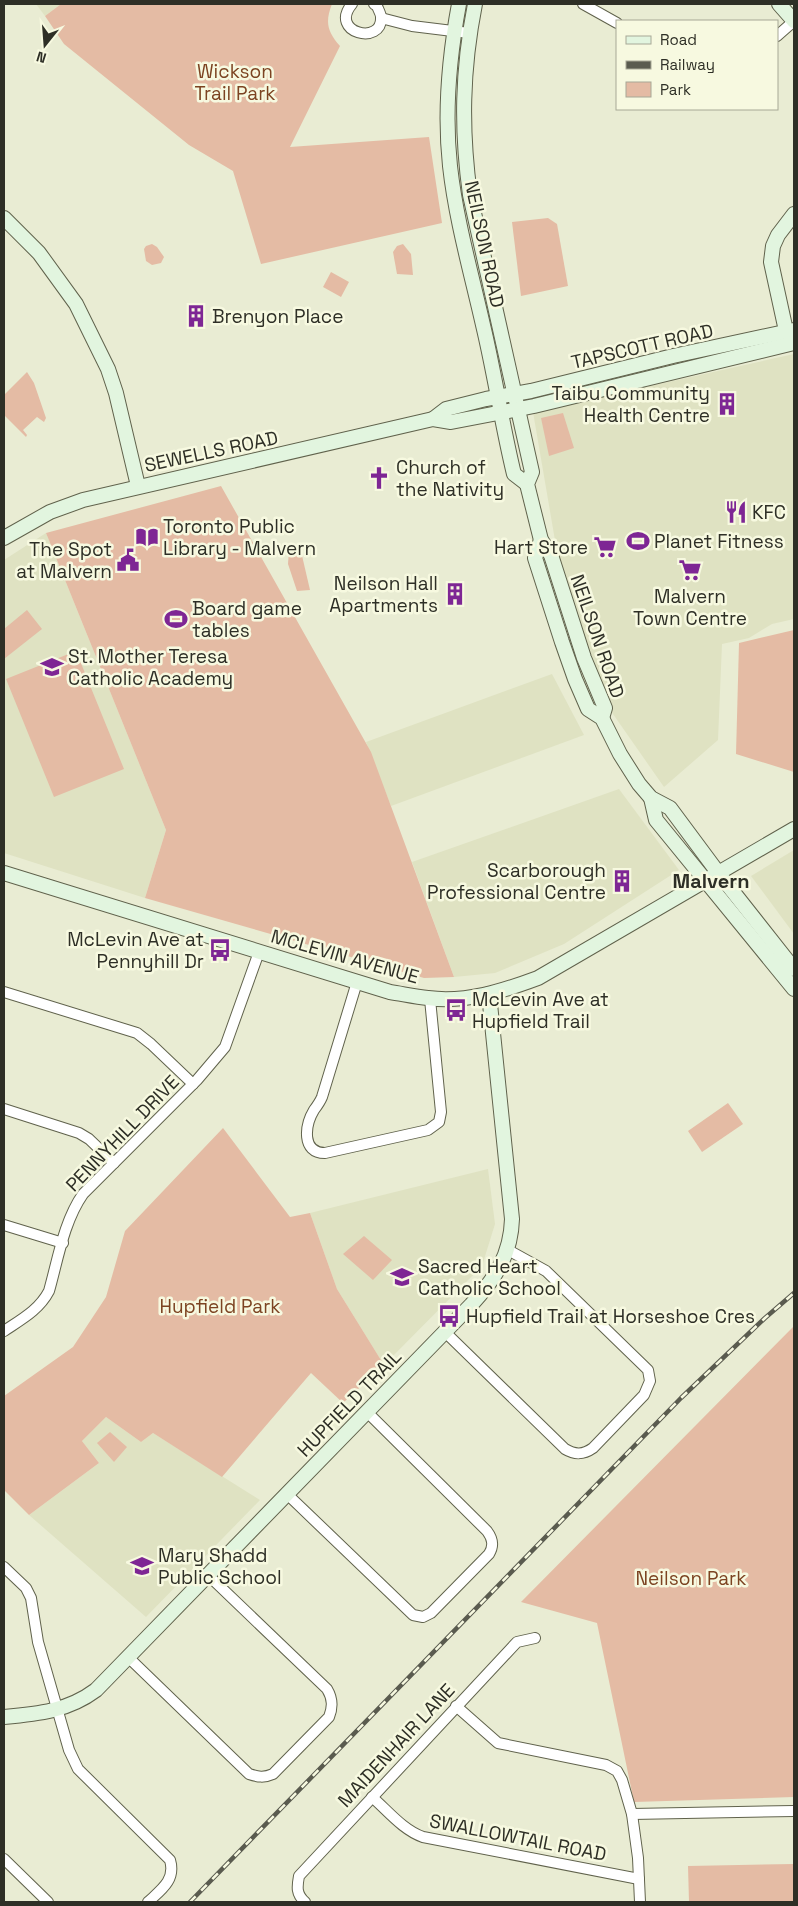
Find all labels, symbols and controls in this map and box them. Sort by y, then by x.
north arrow [20,20,70,70]
legend [616,20,778,110]
text: Road [660,30,697,49]
text: N [34,47,48,67]
text: Railway [660,55,715,74]
park label: Wickson Trail Park [194,59,276,106]
text: Park [660,80,691,99]
street label: NEILSON ROAD [459,178,510,310]
building icon: Brenyon Place [183,303,209,329]
place label: Brenyon Place [212,304,343,329]
street label: TAPSCOTT ROAD [569,318,716,375]
place label: Taibu Community Health Centre [551,381,710,428]
building icon: Taibu Community Health Centre [714,391,740,417]
street label: SEWELLS ROAD [142,425,280,478]
place label: Church of the Nativity [396,455,504,502]
church icon: Church of the Nativity [366,465,392,491]
restaurant icon: KFC [723,499,749,525]
place label: KFC [752,500,786,525]
place label: Toronto Public Library - Malvern [163,514,316,561]
library icon: Toronto Public Library - Malvern [134,524,160,550]
sports icon: Planet Fitness [625,528,651,554]
place label: Planet Fitness [654,529,784,554]
supermarket icon: Hart Store [592,534,618,560]
place label: Hart Store [494,535,588,560]
place label: The Spot at Malvern [16,537,112,584]
public building icon: The Spot at Malvern [115,547,141,573]
supermarket icon: Malvern Town Centre [677,557,703,583]
place label: Neilson Hall Apartments [329,571,438,618]
street label: NEILSON ROAD [565,571,630,701]
building icon: Neilson Hall Apartments [442,581,468,607]
place label: Malvern Town Centre [633,584,747,631]
place label: Board game tables [192,596,302,643]
sports icon: Board game tables [163,606,189,632]
place label: St. Mother Teresa Catholic Academy [68,644,233,691]
school or university icon: St. Mother Teresa Catholic Academy [39,654,65,680]
place label: Scarborough Professional Centre [427,858,606,905]
building icon: Scarborough Professional Centre [609,868,635,894]
district label: Malvern [673,868,749,894]
street label: MCLEVIN AVENUE [268,923,422,990]
place label: McLevin Ave at Pennyhill Dr [67,927,204,974]
bus stop icon: McLevin Ave at Pennyhill Dr [207,937,233,963]
place label: McLevin Ave at Hupfield Trail [472,987,609,1034]
bus stop icon: McLevin Ave at Hupfield Trail [443,997,469,1023]
street label: PENNYHILL DRIVE [60,1070,184,1197]
place label: Sacred Heart Catholic School [418,1254,561,1301]
school or university icon: Sacred Heart Catholic School [389,1264,415,1290]
park label: Hupfield Park [159,1294,281,1319]
bus stop icon: Hupfield Trail at Horseshoe Cres [436,1303,462,1329]
place label: Hupfield Trail at Horseshoe Cres [466,1304,755,1329]
street label: HUPFIELD TRAIL [292,1344,407,1462]
place label: Mary Shadd Public School [158,1543,282,1590]
school or university icon: Mary Shadd Public School [129,1553,155,1579]
park label: Neilson Park [636,1566,746,1591]
street label: MAIDENHAIR LANE [332,1678,460,1813]
street label: SWALLOWTAIL ROAD [427,1808,608,1867]

